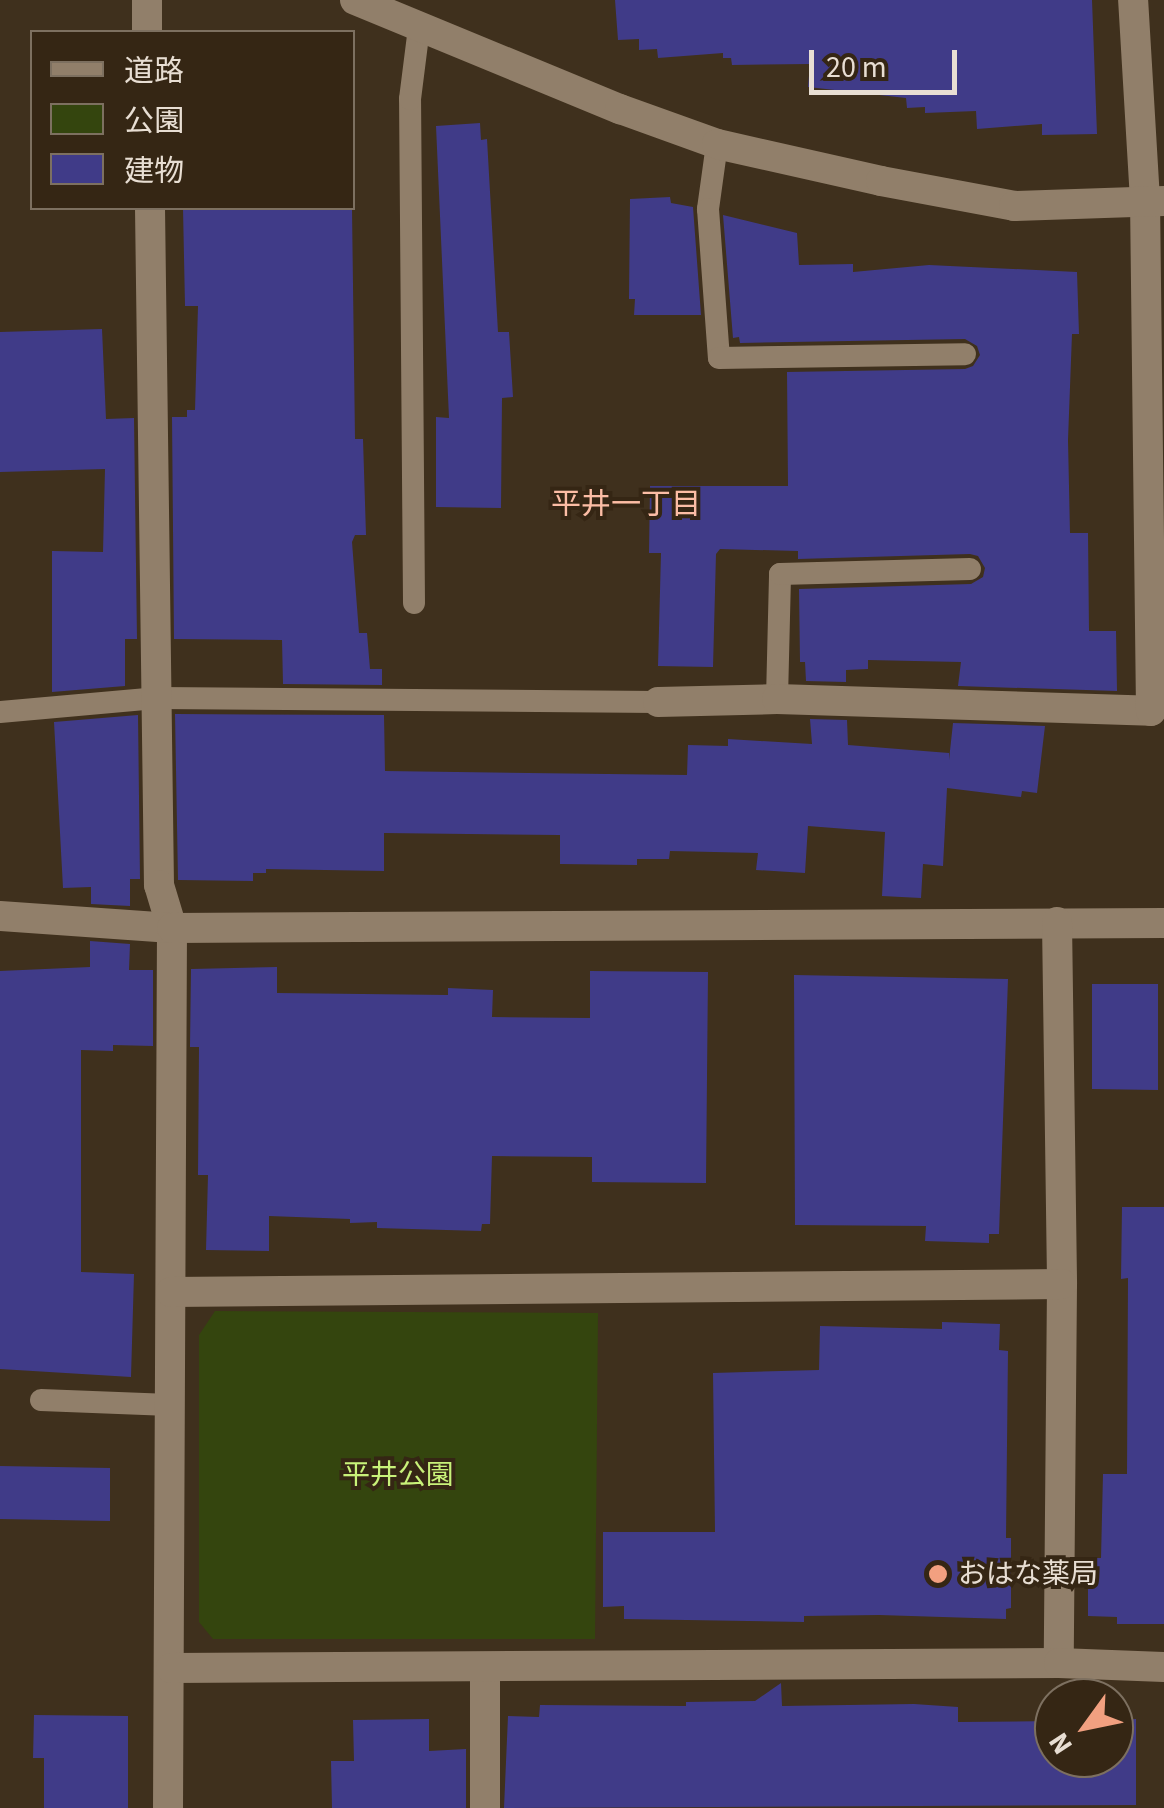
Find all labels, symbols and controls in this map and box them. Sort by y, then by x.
legend [30,30,355,210]
scale bar [814,30,962,92]
text: 20 m [826,46,887,89]
text: 道路 [124,50,184,93]
text: 公園 [124,100,184,143]
text: 建物 [124,150,184,193]
district label: 平井一丁目 [551,487,701,523]
park label: 平井公園 [342,1458,454,1492]
place label: おはな薬局 [958,1557,1098,1591]
marker: おはな薬局 [927,1563,949,1585]
north arrow [1034,1678,1134,1778]
text: N [1039,1725,1082,1762]

